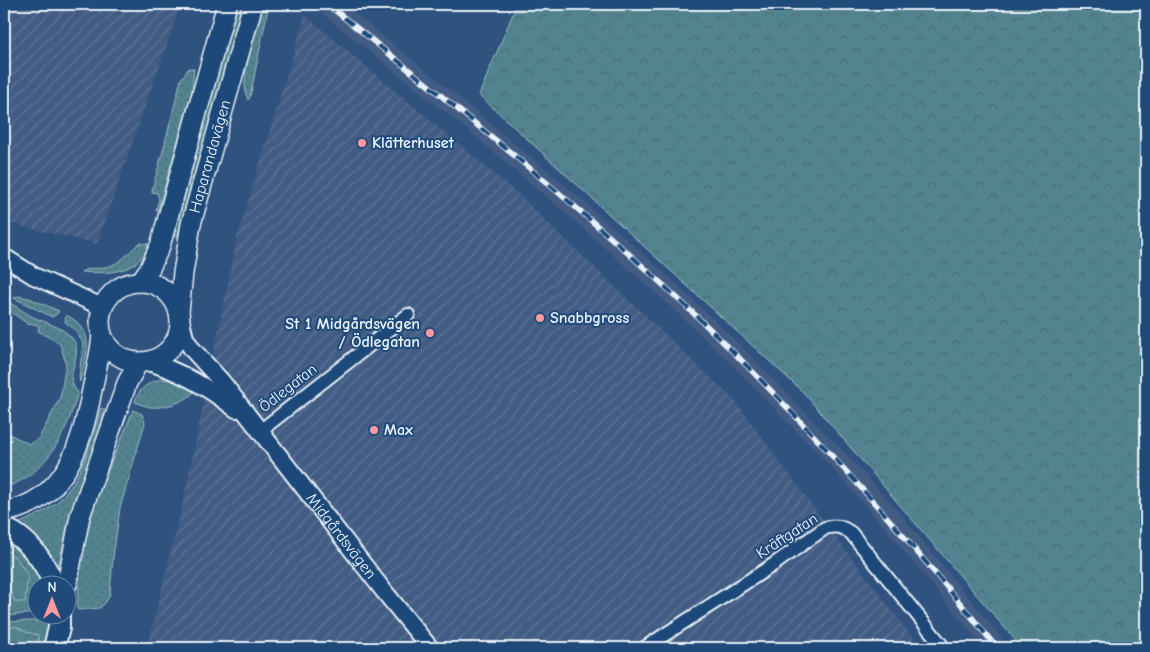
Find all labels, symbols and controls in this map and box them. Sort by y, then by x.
street label: Haparandavägen [186,98,234,215]
place label: Klätterhuset [372,134,455,152]
marker: Klätterhuset [356,137,368,149]
place label: Snabbgross [550,309,629,327]
marker: Snabbgross [534,312,546,324]
place label: St 1 Midgårdsvägen / Ödlegatan [285,315,420,351]
marker: St 1 Midgårdsvägen / Ödlegatan [424,327,436,339]
street label: Ödlegatan [256,360,320,416]
place label: Max [384,421,413,439]
marker: Max [368,424,380,436]
street label: Midgårdsvägen [303,490,380,582]
street label: Kräftgatan [753,509,821,563]
north arrow [28,574,78,624]
text: N [47,579,57,596]

